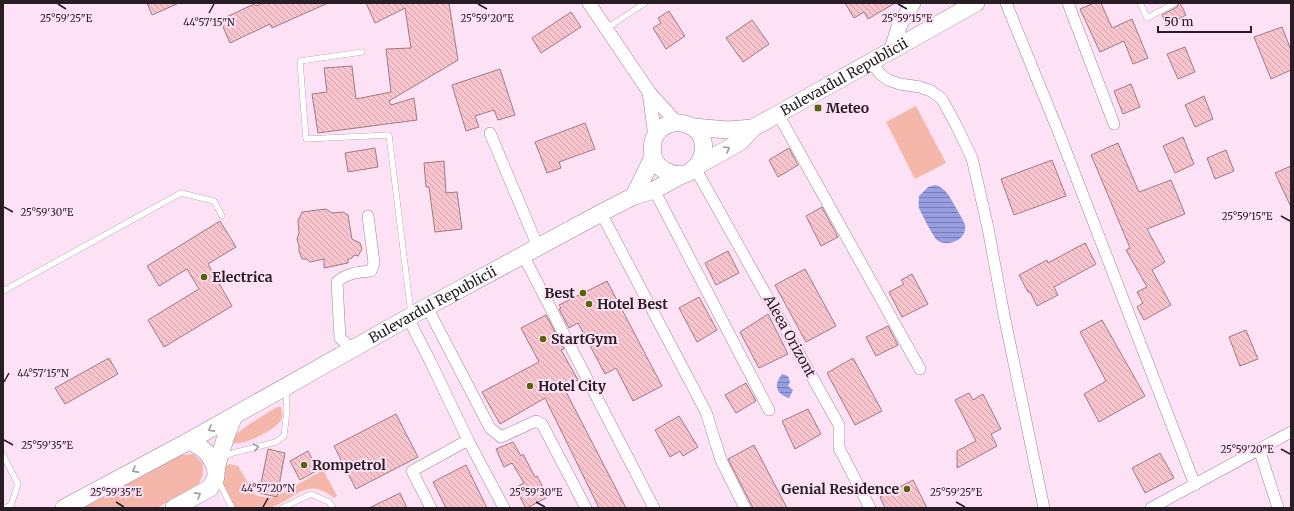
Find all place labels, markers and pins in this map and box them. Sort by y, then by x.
place label: Meteo [826,99,869,117]
marker: Meteo [813,103,823,113]
place label: Electrica [212,268,273,286]
marker: Electrica [199,272,209,282]
place label: Best [544,284,575,302]
marker: Best [578,288,588,298]
place label: Hotel Best [597,295,668,313]
marker: Hotel Best [584,299,594,309]
place label: StartGym [551,330,617,348]
marker: StartGym [538,334,548,344]
place label: Hotel City [538,377,607,395]
marker: Hotel City [525,381,535,391]
place label: Rompetrol [312,456,386,474]
marker: Rompetrol [299,460,309,470]
place label: Genial Residence [781,480,899,498]
marker: Genial Residence [902,484,912,494]

